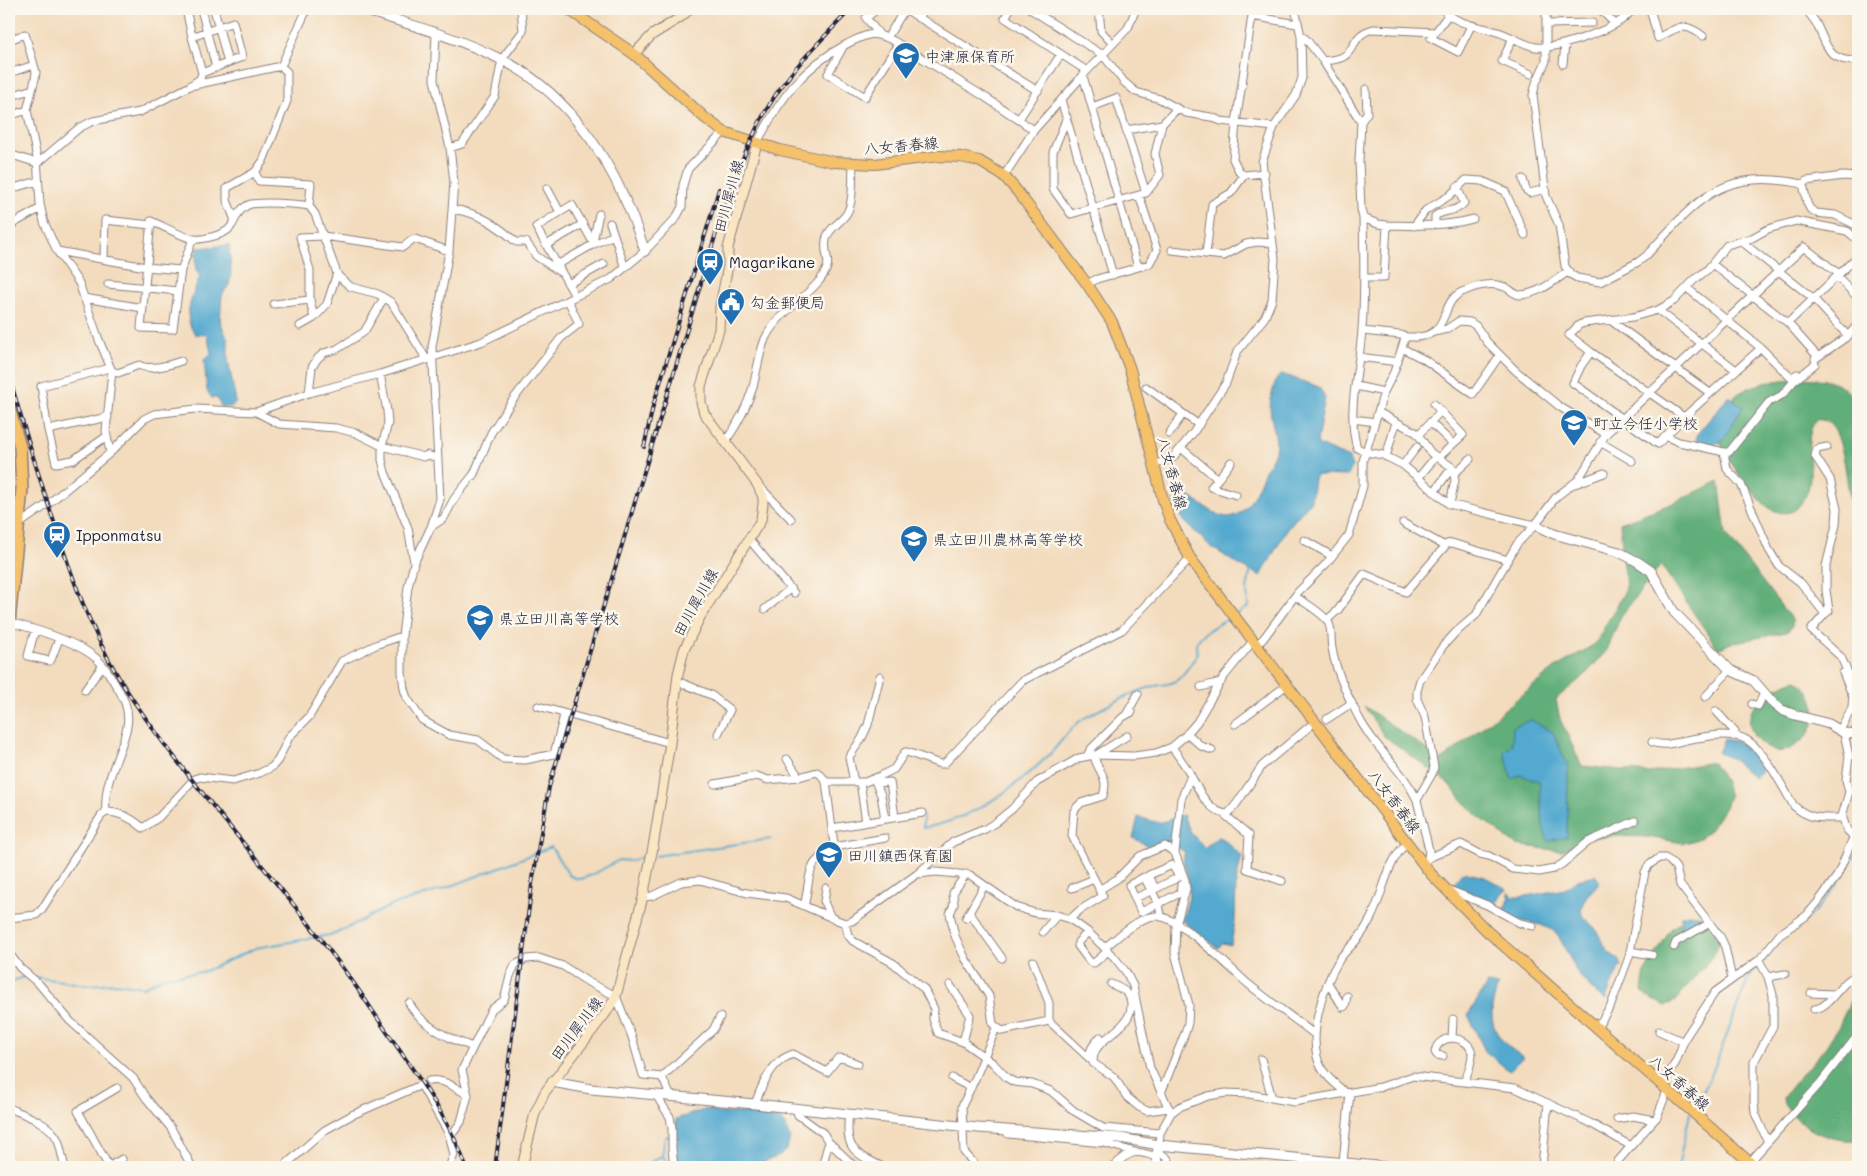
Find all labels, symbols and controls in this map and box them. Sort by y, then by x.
school or university icon: 中津原保育所 [891,41,921,80]
place label: 中津原保育所 [925,46,1015,66]
street label: 八女香春線 [863,132,939,158]
street label: 田川犀川線 [709,157,747,235]
station icon: Magarikane [695,247,725,286]
place label: Magarikane [729,252,815,272]
public building icon: 勾金郵便局 [716,287,746,326]
place label: 勾金郵便局 [750,292,825,312]
school or university icon: 町立今任小学校 [1559,408,1589,447]
place label: 町立今任小学校 [1593,413,1698,433]
street label: 八女香春線 [1154,434,1192,512]
station icon: Ipponmatsu [42,520,72,559]
school or university icon: 県立田川農林高等学校 [899,524,929,563]
place label: Ipponmatsu [76,525,162,545]
place label: 県立田川農林高等学校 [933,529,1083,549]
street label: 田川犀川線 [668,564,722,640]
school or university icon: 県立田川高等学校 [465,603,495,642]
place label: 県立田川高等学校 [499,608,619,628]
street label: 八女香春線 [1364,765,1426,837]
school or university icon: 田川鎮西保育園 [814,840,844,879]
place label: 田川鎮西保育園 [848,845,953,865]
street label: 田川犀川線 [545,992,607,1064]
street label: 八女香春線 [1645,1049,1715,1115]

